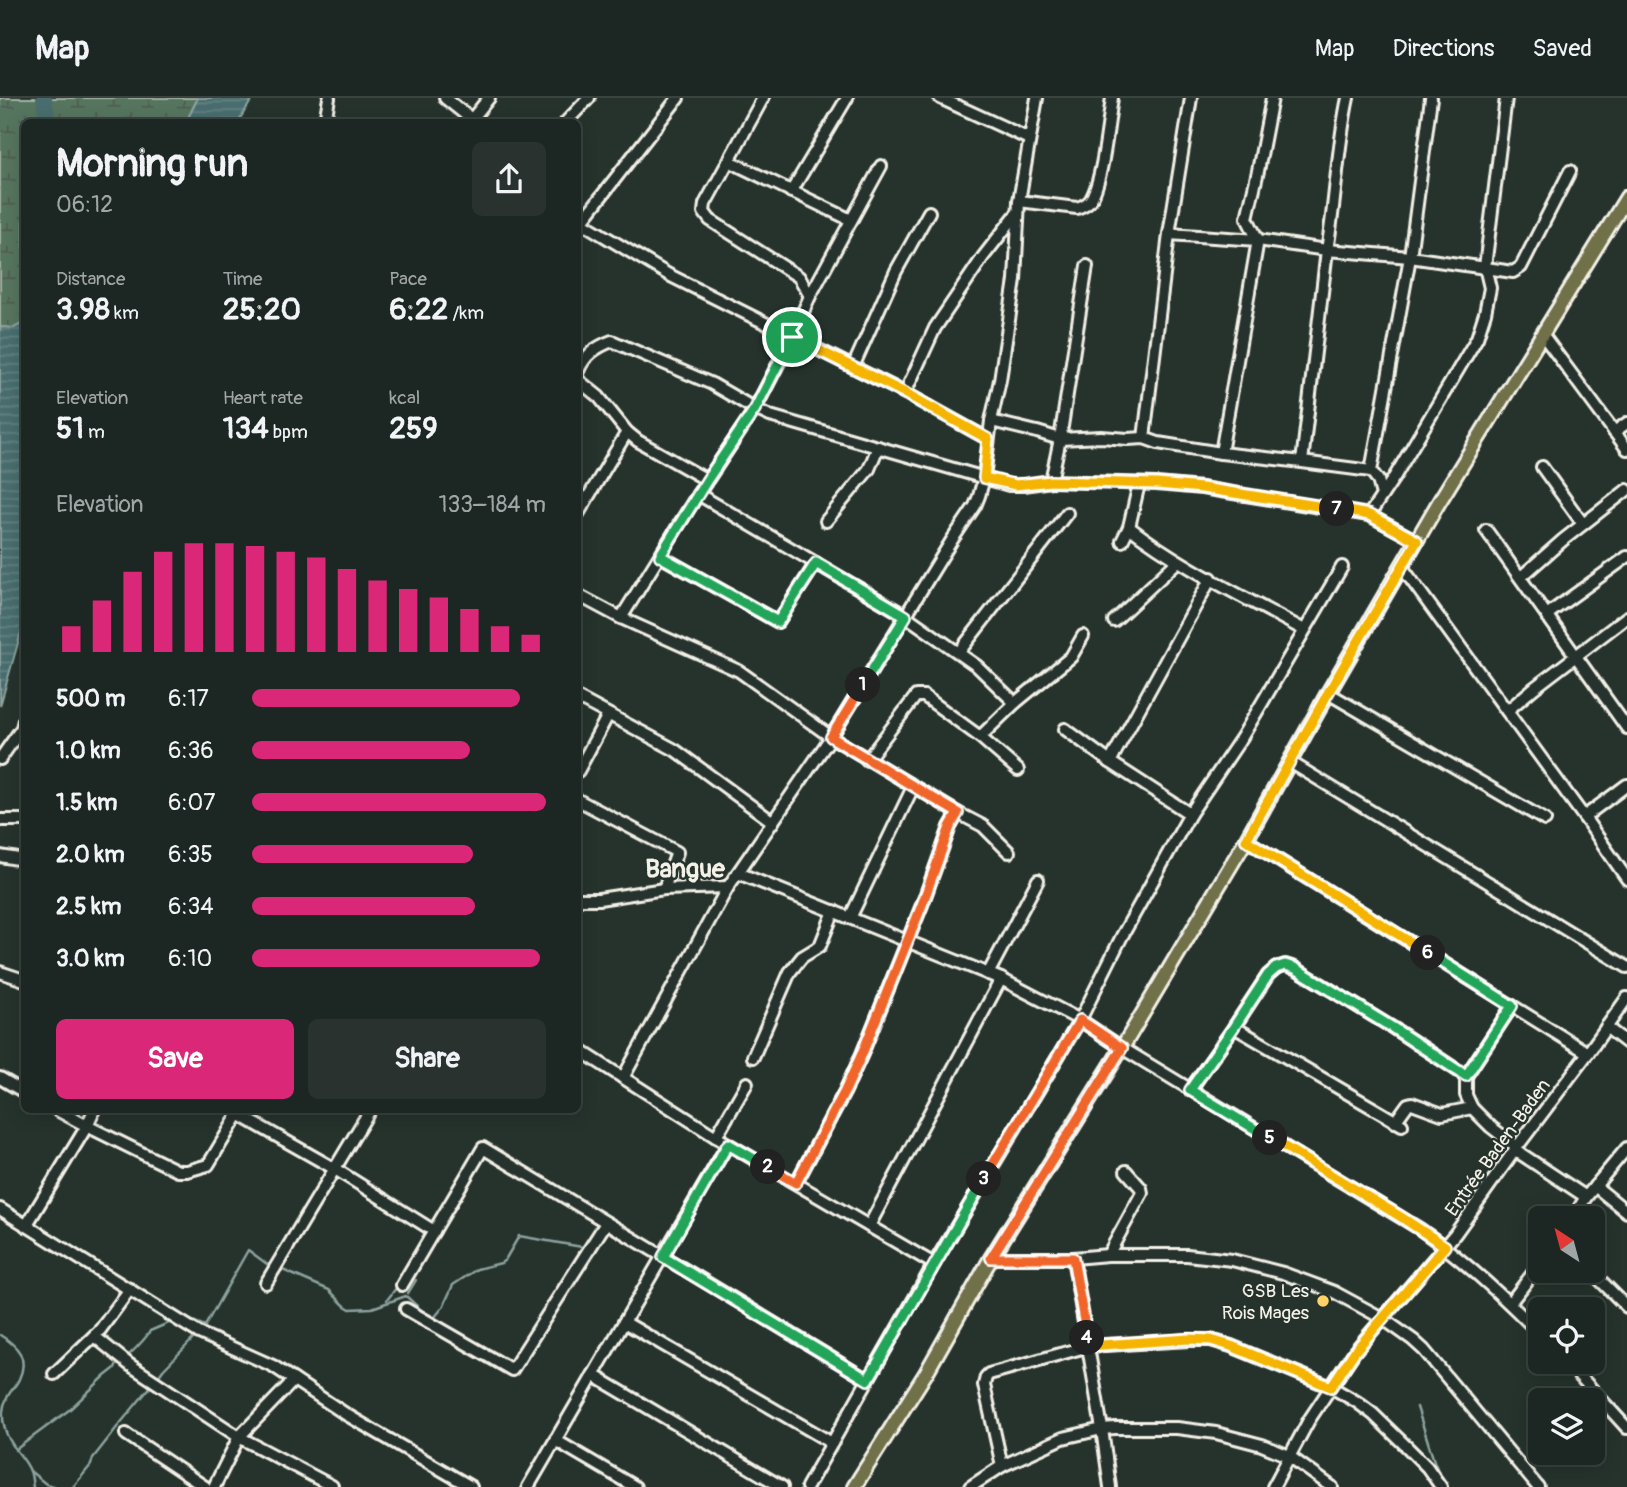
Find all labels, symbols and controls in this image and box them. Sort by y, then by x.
text: Map [35,28,90,69]
text: Map [1315,34,1355,63]
text: Directions [1393,34,1494,63]
text: Saved [1532,34,1592,63]
text: Morning run [56,140,248,188]
button: share [472,142,546,216]
text: 06:12 [56,190,113,219]
text: Distance [56,267,125,291]
text: Time [223,267,262,291]
text: Pace [389,267,427,291]
text: 3.98 [56,291,110,328]
text: 25:20 [223,291,301,328]
text: 6:22 [389,291,448,328]
text: km [110,301,139,325]
text: /km [448,301,484,325]
pin [762,307,822,367]
icon: arrive [773,318,811,356]
text: Elevation [56,386,128,410]
text: Heart rate [223,386,303,410]
text: kcal [389,386,420,410]
text: 51 [56,410,84,447]
text: 134 [223,410,269,447]
text: 259 [389,410,438,447]
text: m [84,420,105,444]
text: bpm [269,420,308,444]
text: Elevation [56,490,144,519]
text: 133–184 m [438,490,546,519]
pin: 7 [1320,492,1354,526]
text: 7 [1331,496,1342,520]
pin: 1 [846,668,880,702]
text: 1 [859,672,866,696]
text: 500 m [56,684,125,713]
text: 6:17 [168,684,209,713]
text: 1.0 km [56,736,121,765]
text: 6:36 [168,736,214,765]
text: 1.5 km [56,788,118,817]
text: 6:07 [168,788,215,817]
text: 2.0 km [56,840,125,869]
text: 6:35 [168,840,213,869]
district label: Bangue [645,853,726,885]
text: 2.5 km [56,892,121,921]
text: 6:34 [168,892,214,921]
pin: 6 [1410,936,1446,970]
text: 6 [1422,940,1433,964]
text: 3.0 km [56,944,125,973]
text: 6:10 [168,944,212,973]
button: Save [56,1019,294,1099]
button: Share [308,1019,546,1099]
street label: Entrée Baden-Baden [1440,1074,1556,1221]
pin: 5 [1252,1121,1288,1156]
text: 5 [1264,1125,1275,1149]
pin: 2 [750,1150,786,1184]
text: 2 [762,1154,773,1178]
pin: 3 [967,1162,1002,1196]
text: 3 [978,1166,989,1190]
north arrow [1528,1206,1605,1283]
map controls [1528,1206,1605,1465]
place label: GSB Les Rois Mages [1222,1279,1310,1325]
marker: GSB Les Rois Mages [1315,1293,1331,1309]
button: locate [1528,1297,1605,1374]
pin: 4 [1070,1320,1104,1356]
text: 4 [1081,1325,1092,1349]
button: layers [1528,1388,1605,1465]

